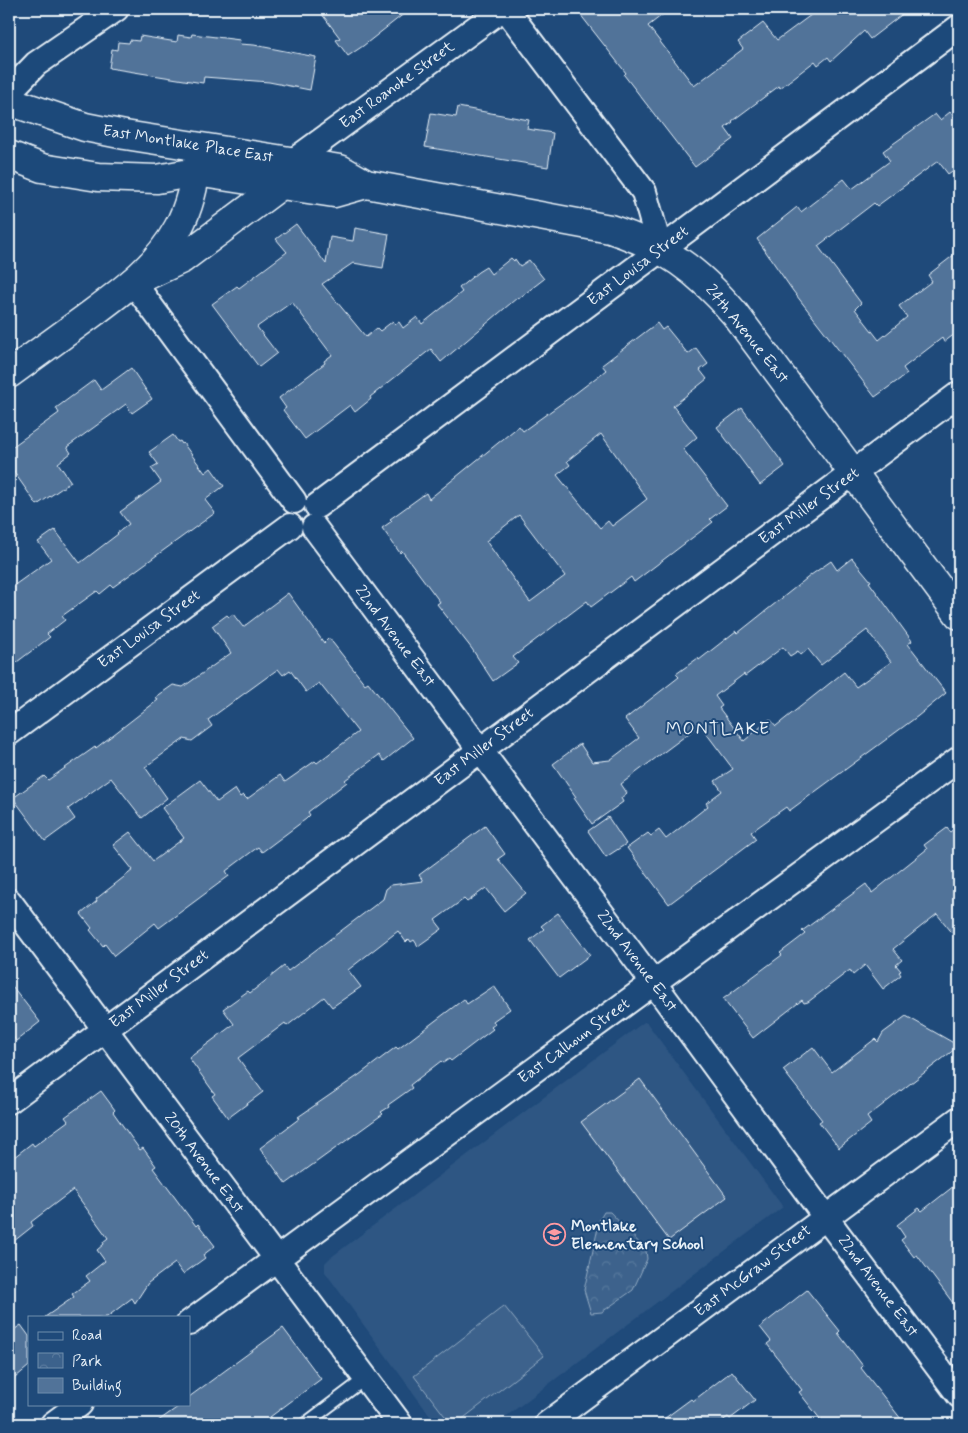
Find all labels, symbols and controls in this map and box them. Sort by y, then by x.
street label: East Roanoke Street [335,36,459,134]
street label: East Montlake Place East [101,120,275,168]
street label: East Louisa Street [583,221,693,311]
street label: 24th Avenue East [701,280,793,388]
street label: East Miller Street [755,462,863,550]
street label: 22nd Avenue East [350,581,440,691]
street label: East Louisa Street [94,585,204,673]
street label: East Miller Street [430,703,538,791]
district label: MONTLAKE [666,717,770,741]
street label: 22nd Avenue East [592,906,682,1016]
street label: East Miller Street [105,945,213,1033]
street label: East Calhoun Street [514,993,634,1089]
street label: 20th Avenue East [159,1108,249,1218]
place label: Montlake Elementary School [571,1216,704,1255]
street label: East McGraw Street [690,1220,816,1322]
school or university icon: Montlake Elementary School [543,1223,567,1247]
street label: 22nd Avenue East [833,1231,923,1341]
legend [28,1316,190,1406]
text: Road [72,1326,102,1346]
text: Park [72,1352,102,1372]
text: Building [72,1376,122,1397]

